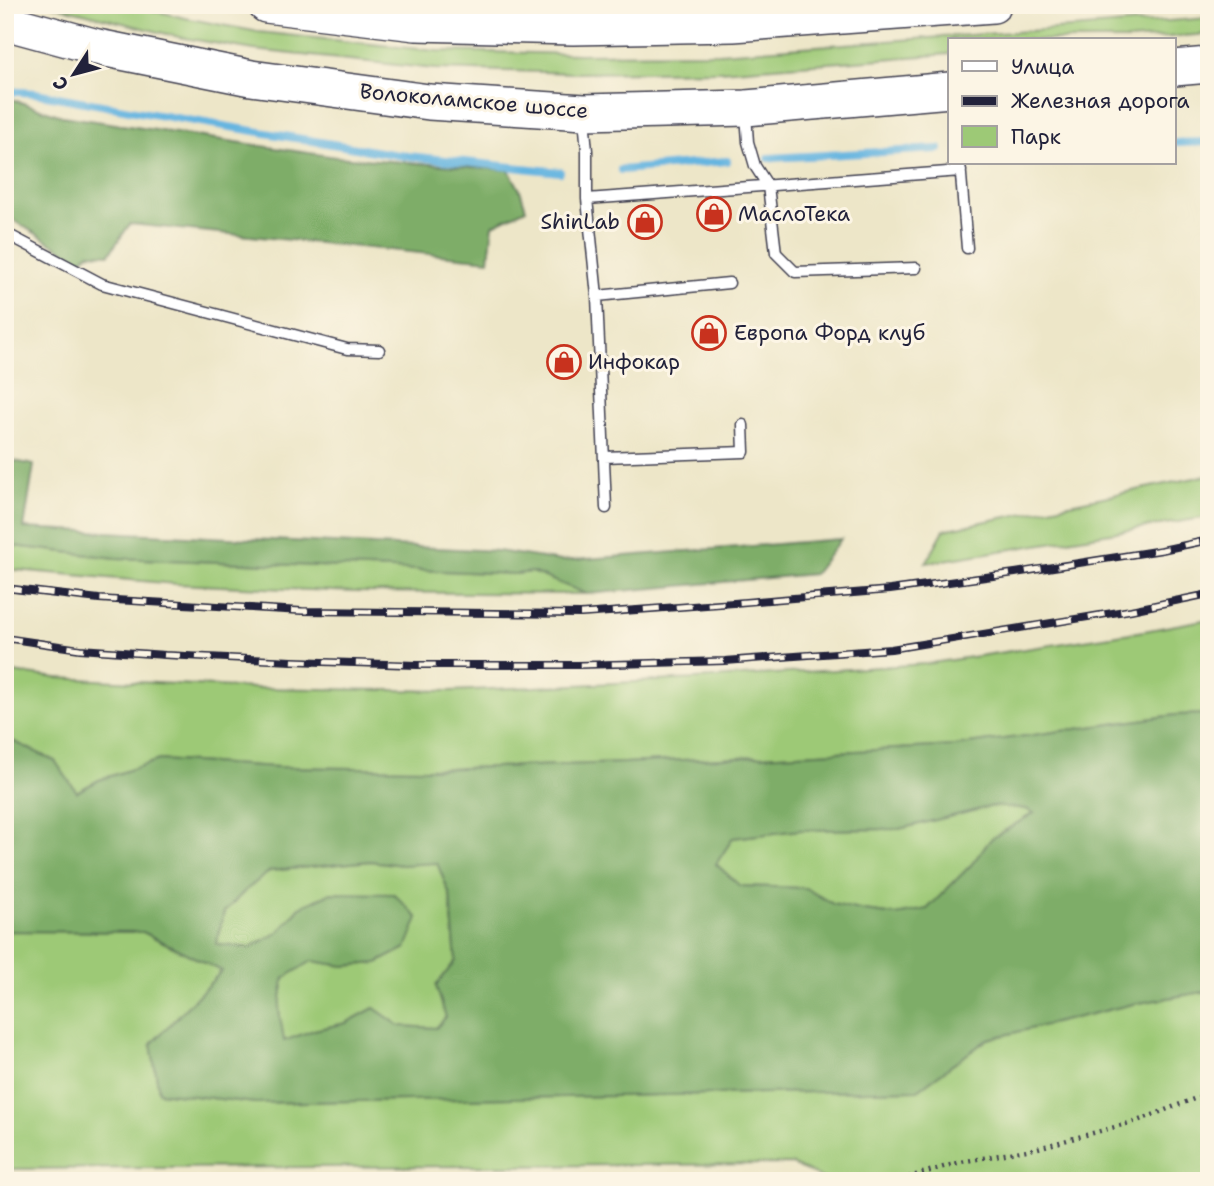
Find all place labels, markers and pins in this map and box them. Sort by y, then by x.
shop icon: МаслоТека [695,195,733,233]
place label: МаслоТека [738,200,850,228]
shop icon: ShinLab [626,203,664,241]
place label: ShinLab [540,208,620,236]
shop icon: Европа Форд клуб [690,314,728,352]
place label: Европа Форд клуб [734,319,925,347]
shop icon: Инфокар [545,343,583,381]
place label: Инфокар [588,348,680,376]

